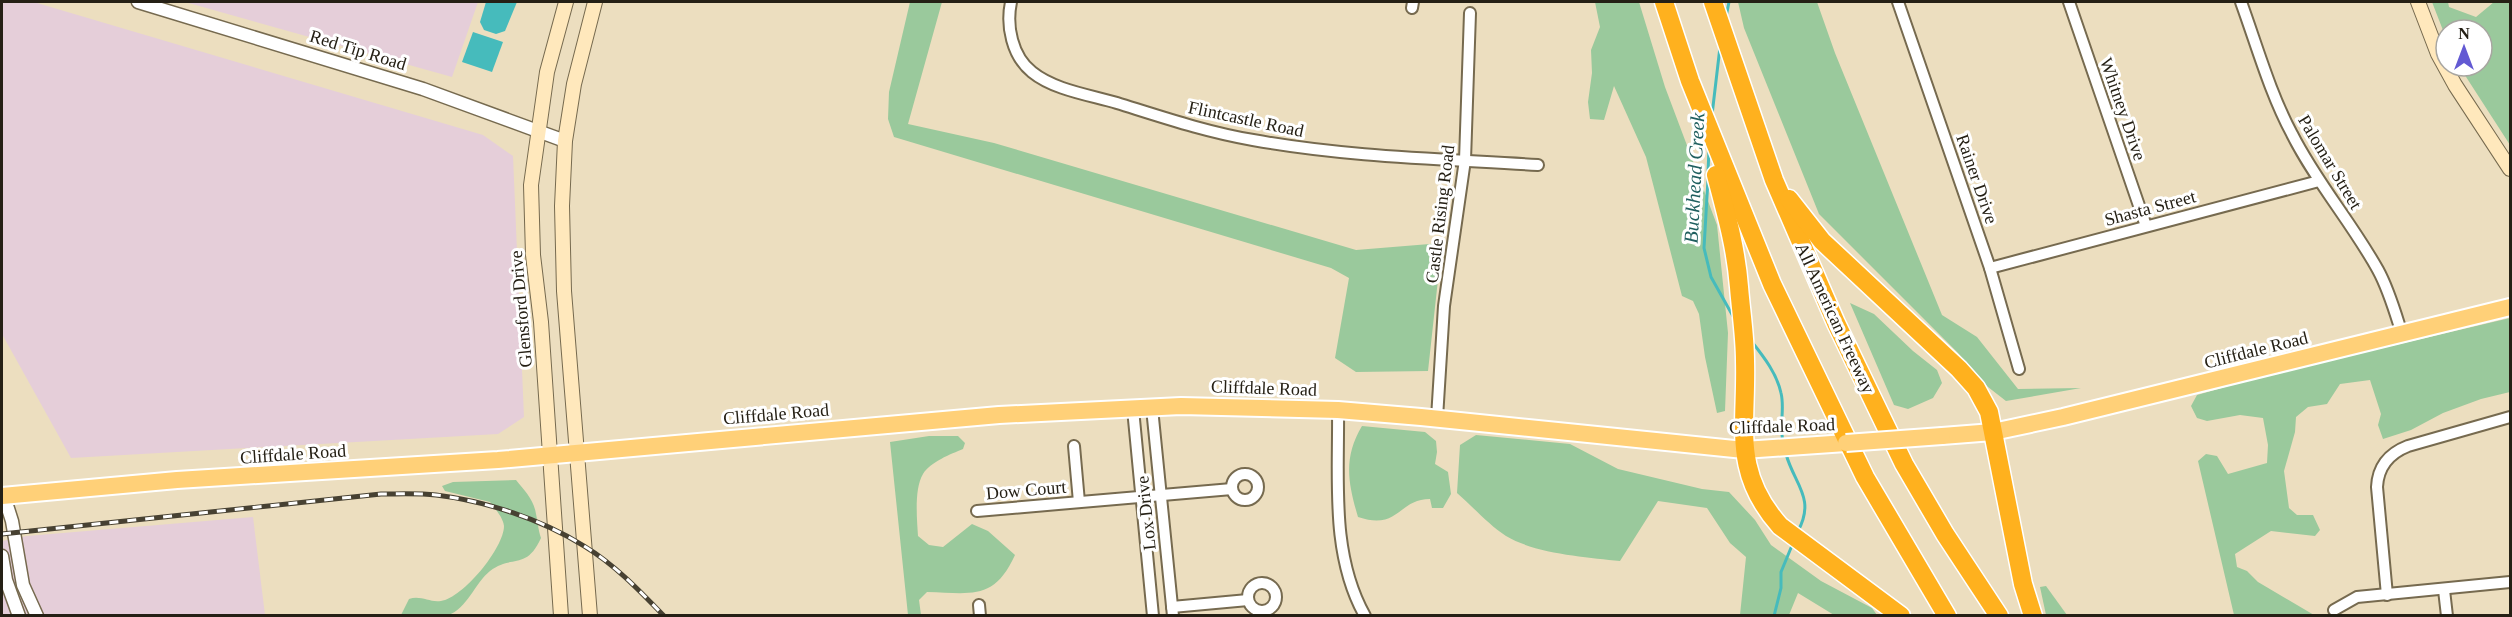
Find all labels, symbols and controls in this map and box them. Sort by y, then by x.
north arrow [2434,18,2494,78]
text: N [2458,25,2470,42]
street label: Red Tip Road [307,26,409,74]
street label: Whitney Drive [2096,55,2150,163]
street label: Flintcastle Road [1186,97,1306,141]
water label: Buckhead Creek [1680,111,1708,244]
street label: Palomar Street [2294,111,2366,213]
street label: Rainer Drive [1952,132,2002,226]
street label: Castle Rising Road [1422,144,1458,284]
street label: Shasta Street [2102,186,2198,230]
street label: All American Freeway [1791,239,1879,397]
street label: Glensford Drive [506,250,536,368]
street label: Cliffdale Road [2202,327,2310,373]
street label: Cliffdale Road [1211,376,1317,400]
street label: Cliffdale Road [722,399,830,429]
street label: Cliffdale Road [1729,414,1835,438]
street label: Cliffdale Road [239,440,347,468]
street label: Lox Drive [1132,475,1160,551]
street label: Dow Court [985,477,1067,503]

